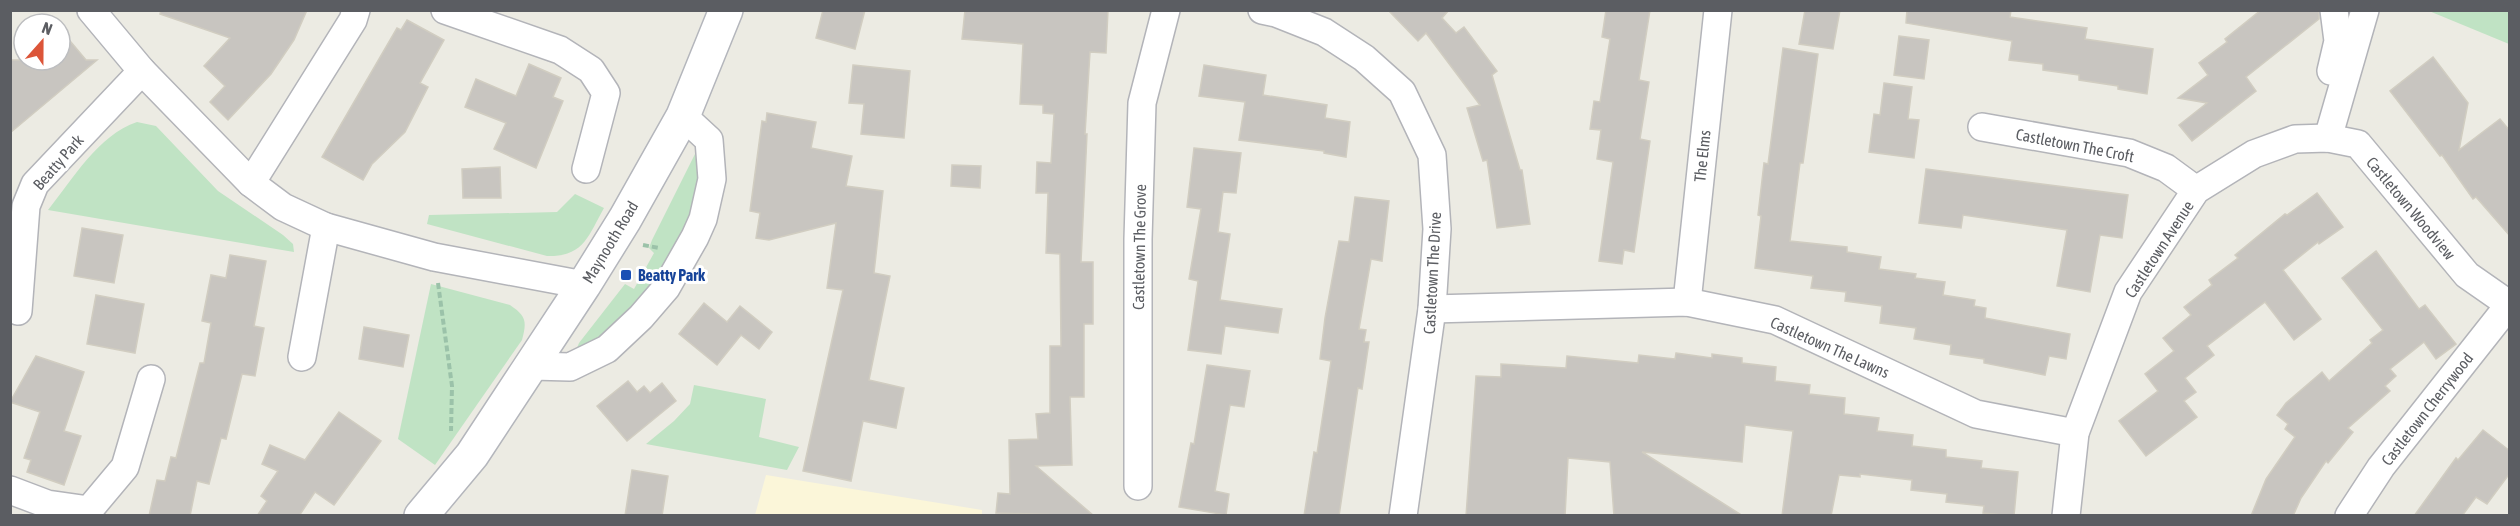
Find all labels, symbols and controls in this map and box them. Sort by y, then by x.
north arrow [12,12,72,72]
text: N [40,18,55,38]
street label: Castletown The Croft [2014,125,2136,165]
street label: The Elms [1690,129,1714,183]
street label: Beatty Park [29,131,88,194]
street label: Castletown Woodview [2363,153,2459,263]
street label: Castletown The Grove [1129,184,1149,310]
street label: Castletown Avenue [2121,197,2197,301]
street label: Maynooth Road [578,198,642,287]
street label: Castletown The Drive [1420,211,1444,335]
place label: Beatty Park [638,266,706,284]
marker: Beatty Park [619,268,633,282]
street label: Castletown The Lawns [1768,313,1892,381]
street label: Castletown Cherrywood [2377,349,2477,469]

